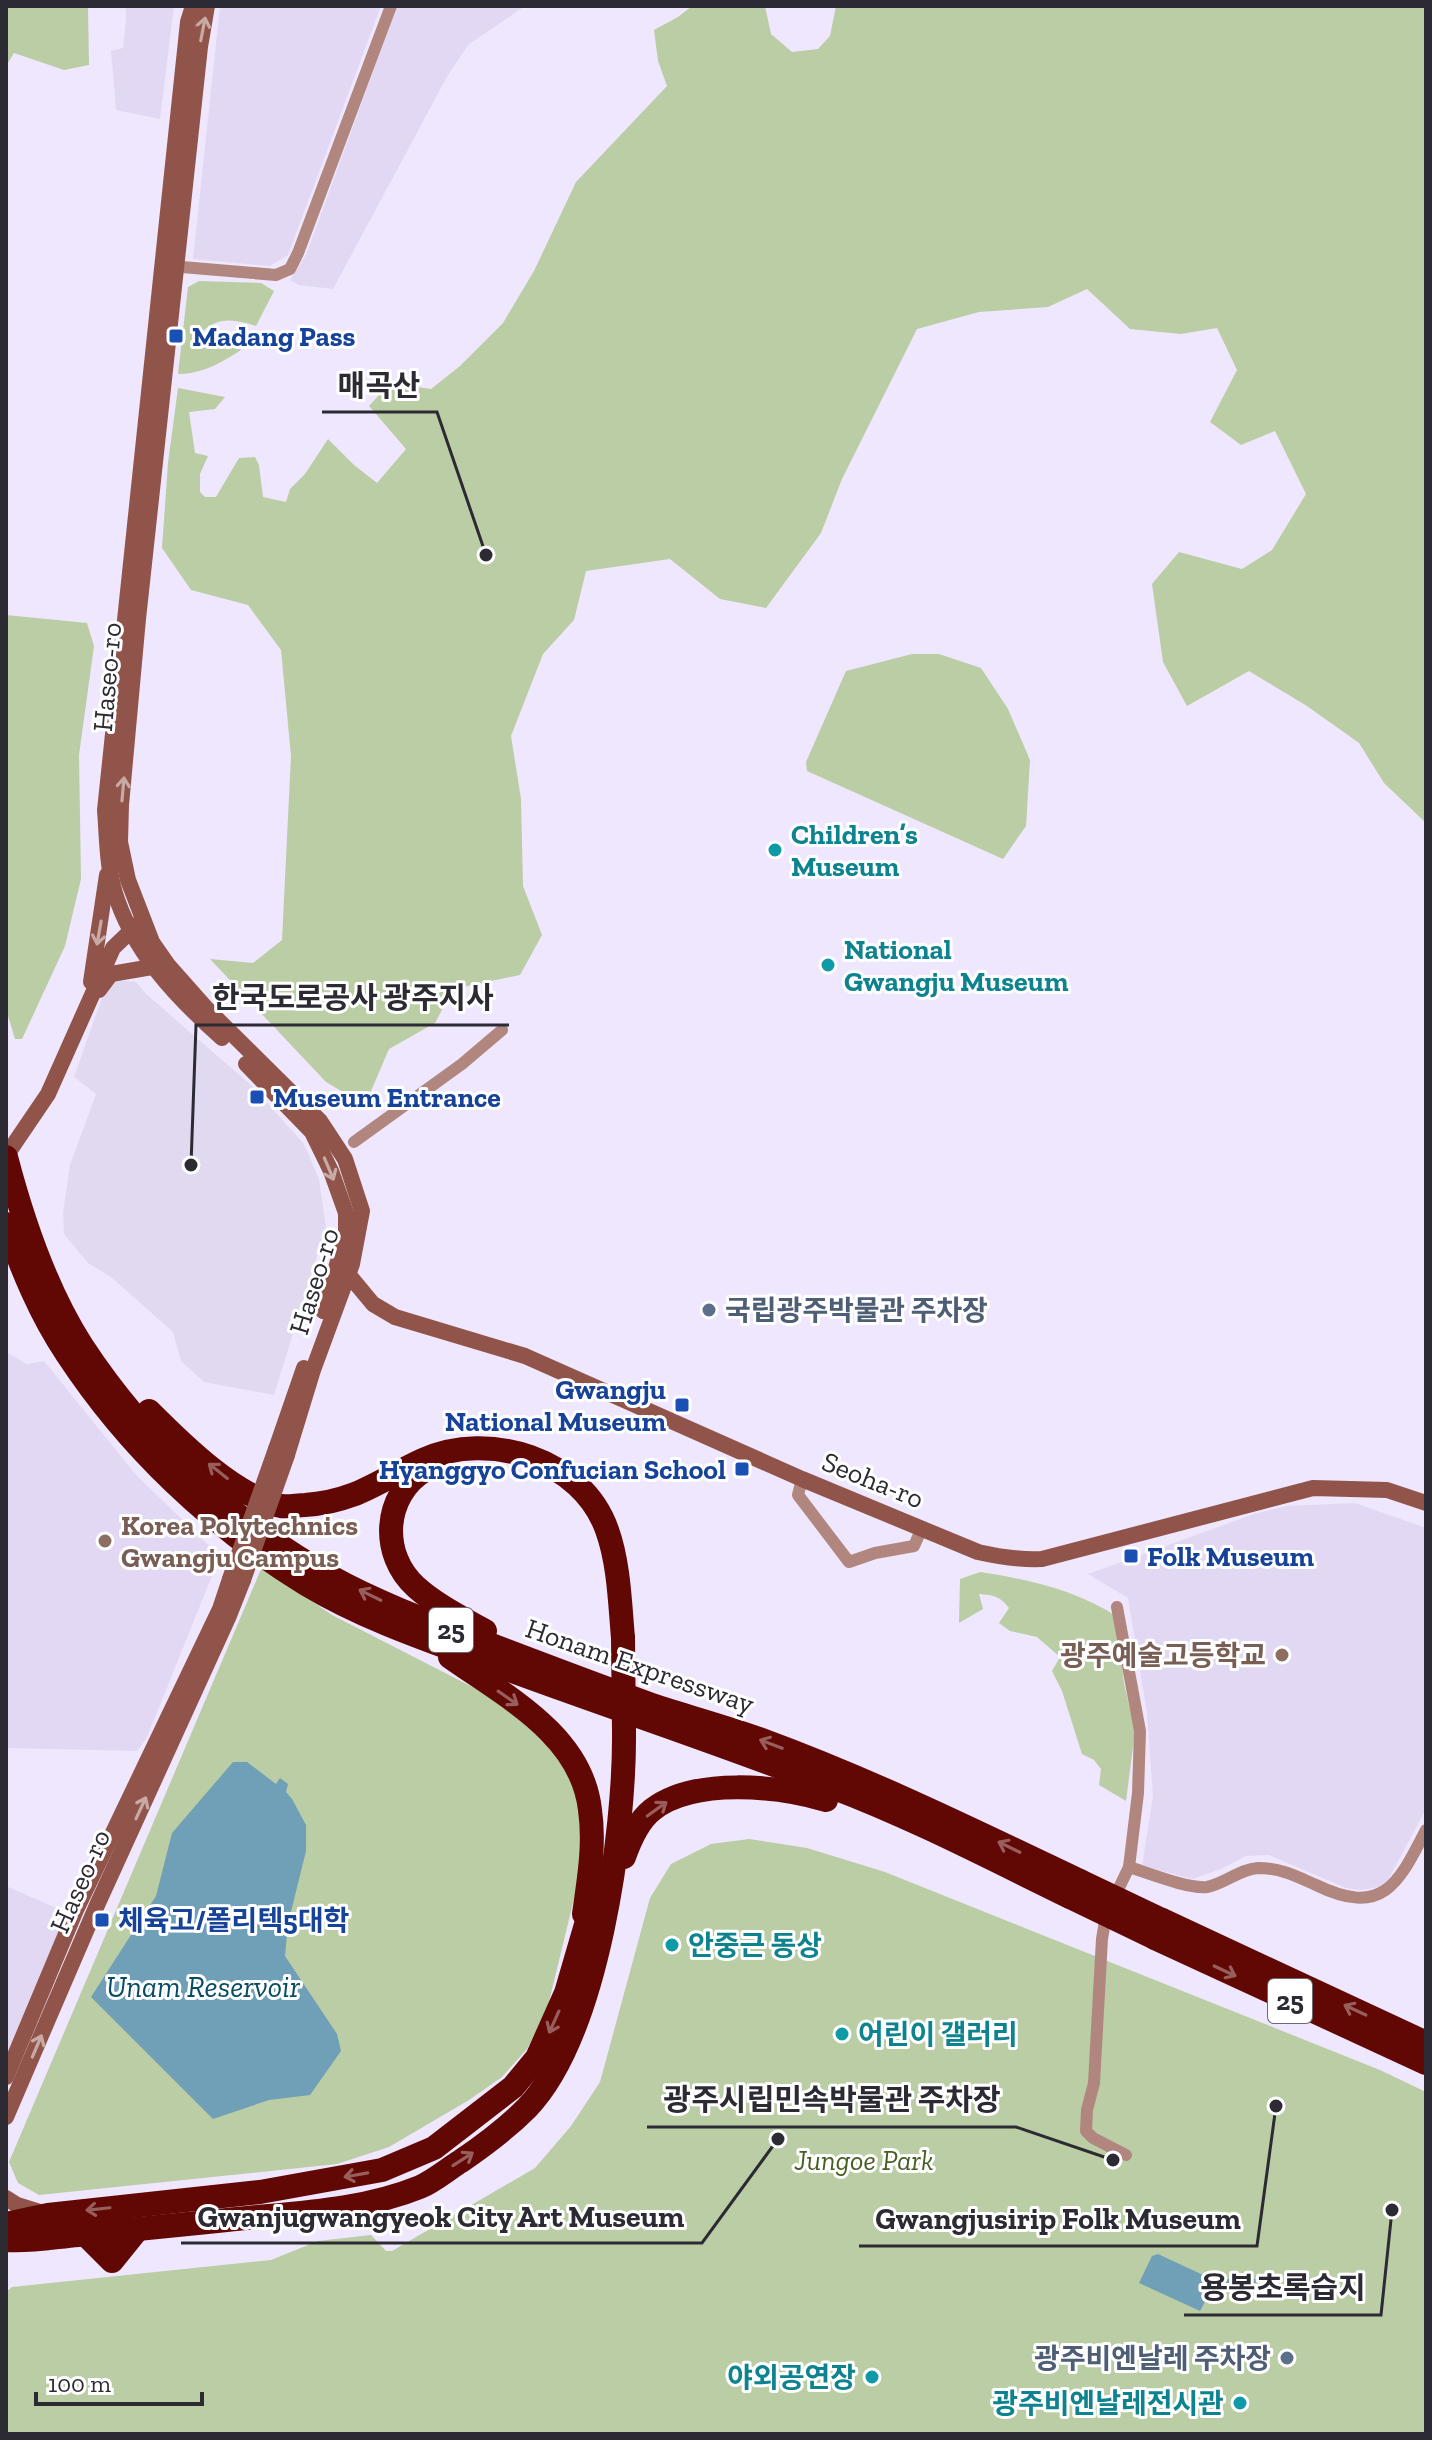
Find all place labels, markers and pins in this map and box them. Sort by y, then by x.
place label: Madang Pass [192,320,356,353]
marker: Madang Pass [167,327,185,345]
callout: 매곡산 [322,358,437,412]
place label: Children’s Museum [791,818,918,883]
marker: Children’s Museum [766,841,784,859]
place label: National Gwangju Museum [844,933,1069,998]
marker: National Gwangju Museum [819,956,837,974]
callout: 한국도로공사 광주지사 [196,971,509,1025]
place label: Museum Entrance [273,1081,501,1114]
marker: Museum Entrance [248,1088,266,1106]
place label: 국립광주박물관 주차장 [725,1294,988,1327]
marker: 국립광주박물관 주차장 [700,1301,718,1319]
place label: Gwangju National Museum [445,1373,666,1438]
marker: Gwangju National Museum [673,1396,691,1414]
place label: Hyanggyo Confucian School [379,1453,726,1486]
marker: Hyanggyo Confucian School [733,1460,751,1478]
place label: Korea Polytechnics Gwangju Campus [121,1509,358,1574]
marker: Korea Polytechnics Gwangju Campus [96,1532,114,1550]
place label: Folk Museum [1147,1540,1315,1573]
marker: Folk Museum [1122,1547,1140,1565]
place label: 광주예술고등학교 [1060,1639,1266,1672]
marker: 광주예술고등학교 [1273,1646,1291,1664]
place label: 체육고/폴리텍5대학 [118,1904,349,1937]
marker: 체육고/폴리텍5대학 [93,1911,111,1929]
place label: 안중근 동상 [688,1929,822,1962]
marker: 안중근 동상 [663,1936,681,1954]
place label: 어린이 갤러리 [858,2018,1018,2051]
marker: 어린이 갤러리 [833,2025,851,2043]
callout: 광주시립민속박물관 주차장 [647,2073,1016,2127]
callout: Gwanjugwangyeok City Art Museum [181,2189,702,2243]
callout: Gwangjusirip Folk Museum [859,2192,1257,2246]
callout: 용봉초록습지 [1184,2261,1381,2315]
place label: 광주비엔날레 주차장 [1034,2342,1271,2375]
marker: 광주비엔날레 주차장 [1278,2349,1296,2367]
place label: 야외공연장 [727,2361,856,2394]
marker: 야외공연장 [863,2368,881,2386]
place label: 광주비엔날레전시관 [992,2387,1224,2420]
marker: 광주비엔날레전시관 [1231,2394,1249,2412]

